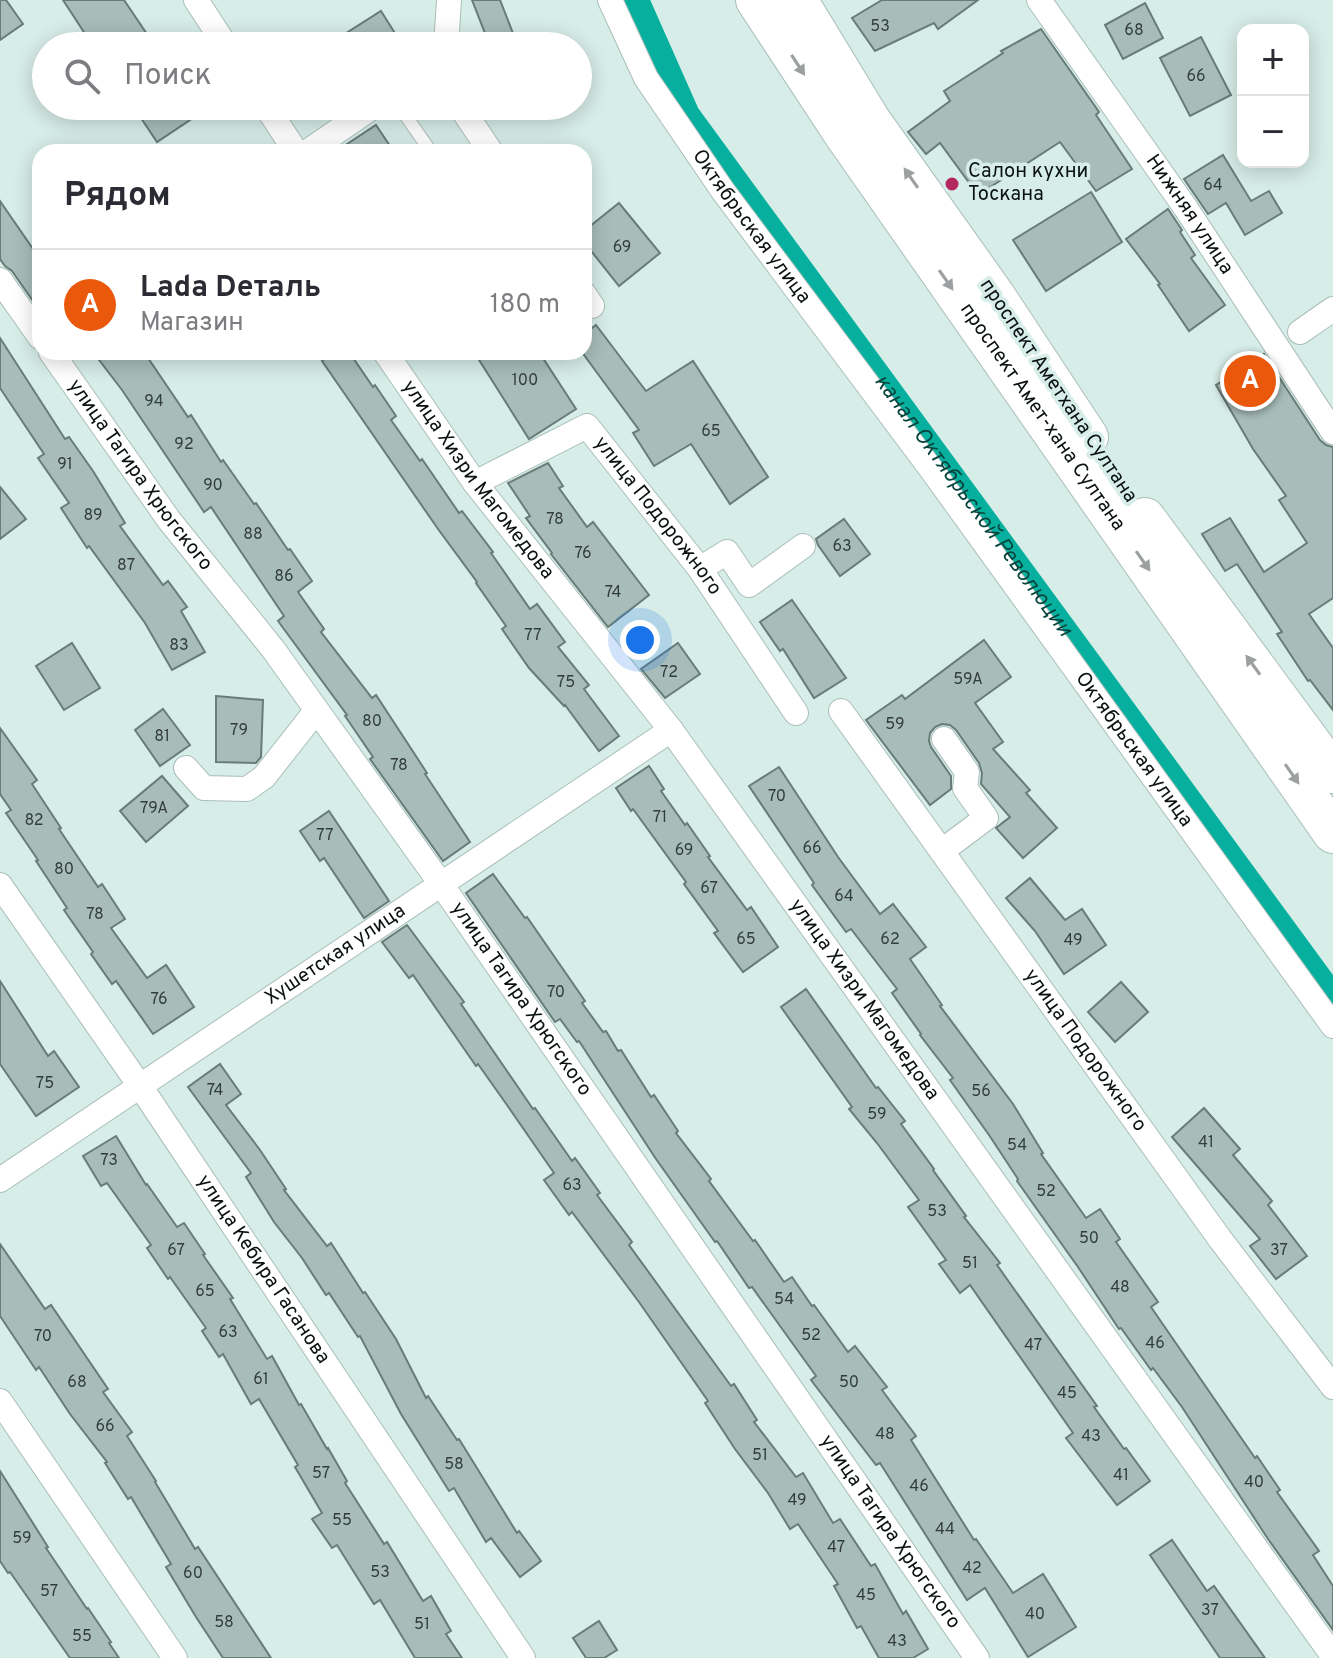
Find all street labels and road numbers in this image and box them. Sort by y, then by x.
street label: Октябрьская улица [686,145,816,309]
street label: Нижняя улица [1139,150,1239,280]
street label: проспект Аметхана Султана [973,274,1143,508]
street label: проспект Амет-хана Султана [953,298,1131,536]
street label: улица Тагира Хрюгского [61,374,218,576]
street label: улица Хизри Магомедова [395,375,560,585]
street label: улица Подорожного [587,431,727,601]
street label: Октябрьская улица [1069,667,1198,832]
street label: улица Хизри Магомедова [783,894,945,1106]
street label: улица Тагира Хрюгского [444,897,597,1101]
street label: Хушетская улица [260,898,411,1012]
street label: улица Подорожного [1017,964,1152,1137]
street label: улица Кебира Гасанова [190,1170,336,1369]
street label: улица Тагира Хрюгского [813,1430,966,1634]

